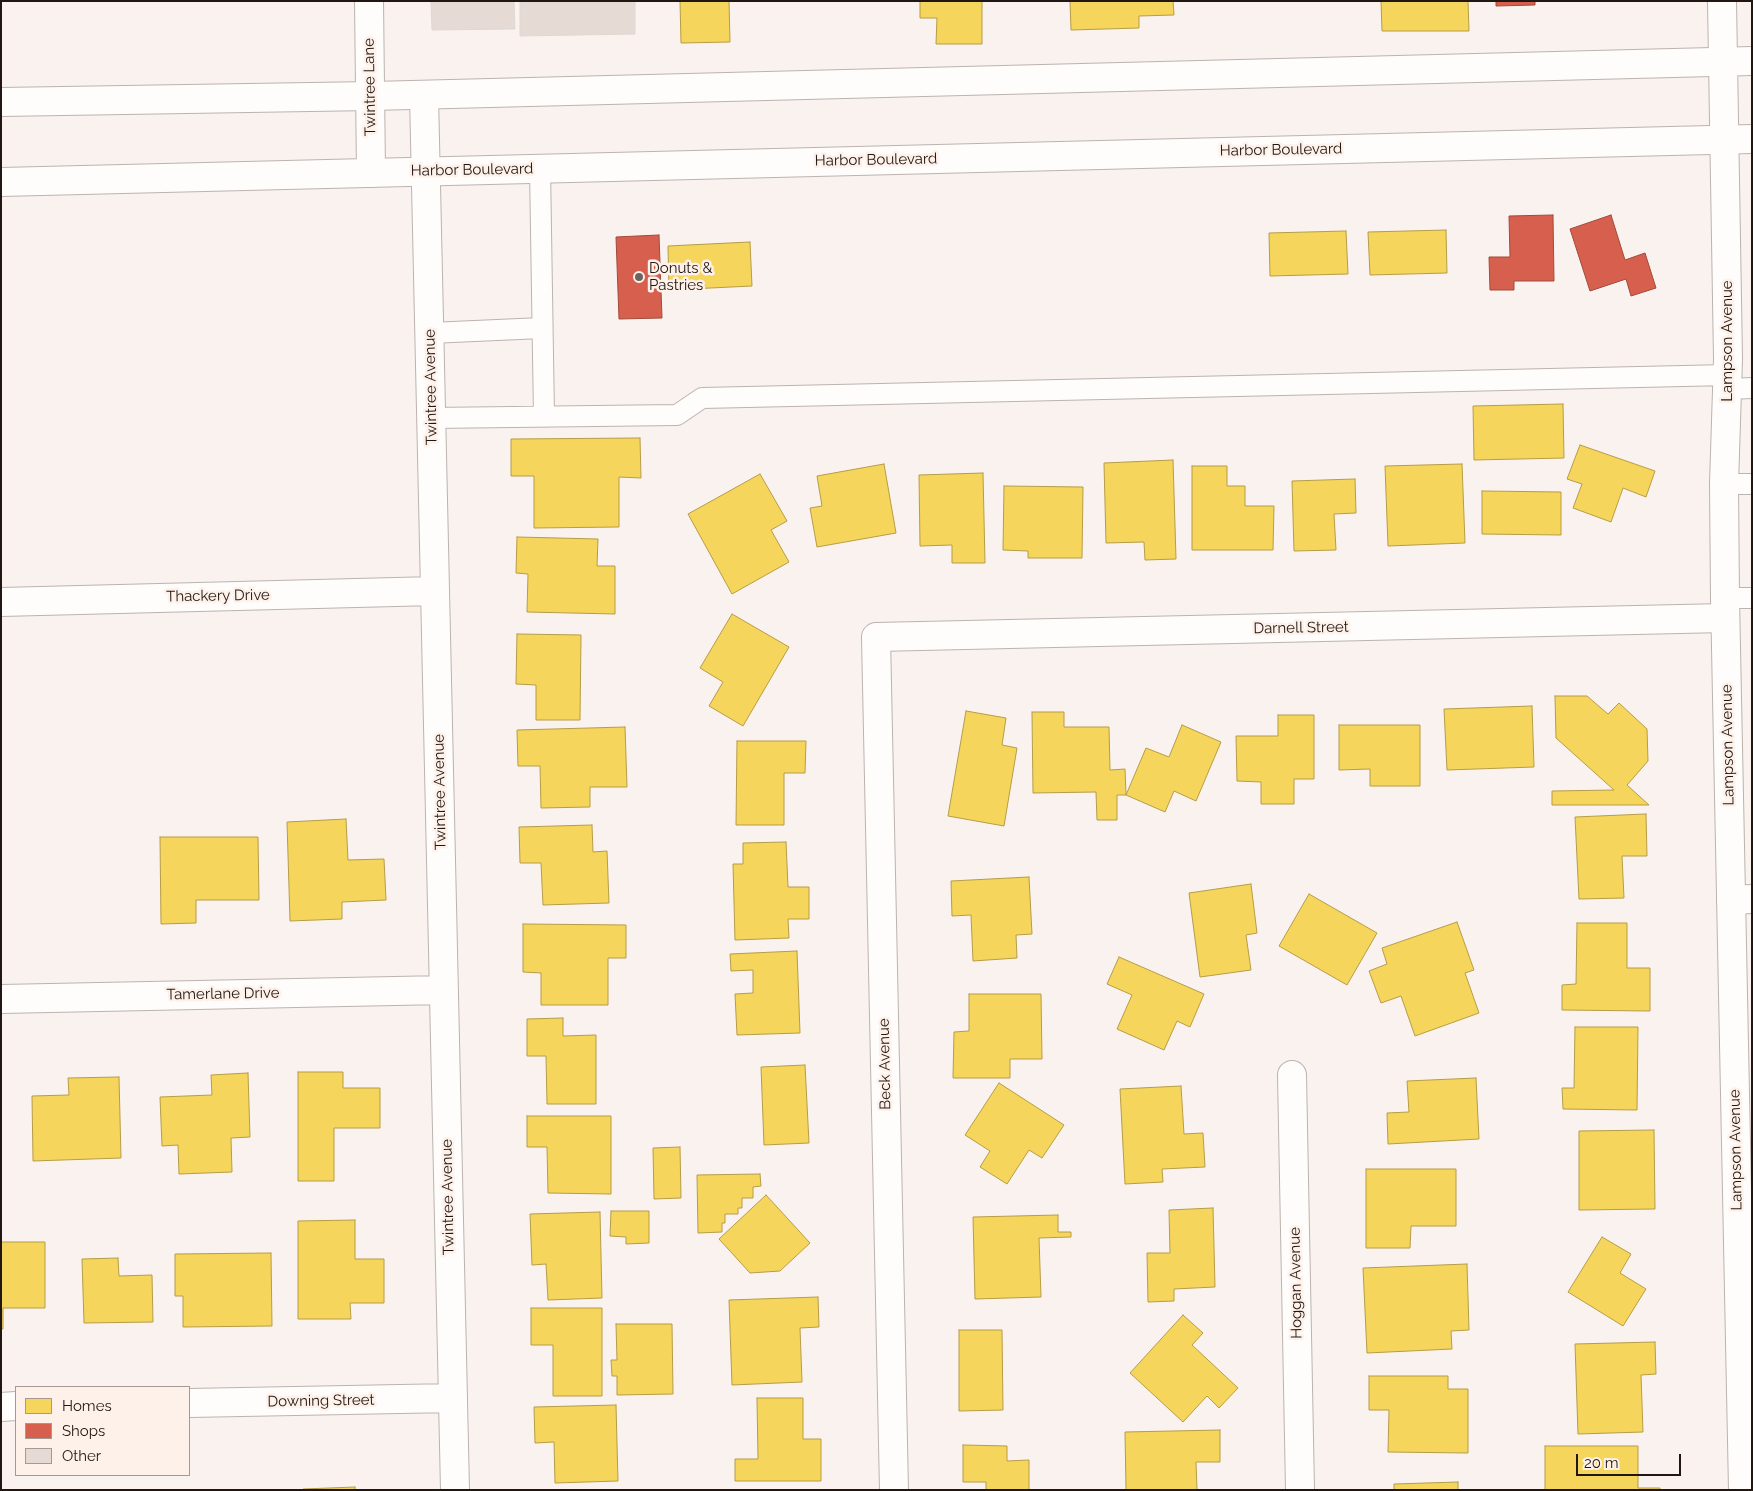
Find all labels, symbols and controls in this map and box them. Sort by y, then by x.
street label: Twintree Lane [360,38,380,136]
street label: Harbor Boulevard [1220,140,1342,160]
street label: Harbor Boulevard [815,150,937,170]
street label: Harbor Boulevard [411,160,533,180]
place label: Donuts & Pastries [649,259,712,294]
marker: Donuts & Pastries [633,271,645,283]
street label: Lampson Avenue [1718,280,1736,402]
street label: Twintree Avenue [421,329,441,445]
street label: Thackery Drive [166,586,270,606]
street label: Darnell Street [1253,618,1349,638]
street label: Lampson Avenue [1718,684,1738,806]
street label: Twintree Avenue [430,734,450,850]
street label: Tamerlane Drive [166,984,280,1004]
street label: Beck Avenue [875,1018,895,1110]
street label: Lampson Avenue [1726,1089,1746,1211]
street label: Twintree Avenue [438,1139,458,1255]
street label: Hoggan Avenue [1286,1227,1306,1339]
legend [15,1386,190,1476]
street label: Downing Street [267,1391,375,1411]
text: Homes [62,1397,112,1415]
text: Shops [62,1422,105,1440]
scale bar [1578,1444,1683,1476]
text: Other [62,1447,101,1465]
text: 20 m [1584,1454,1619,1472]

